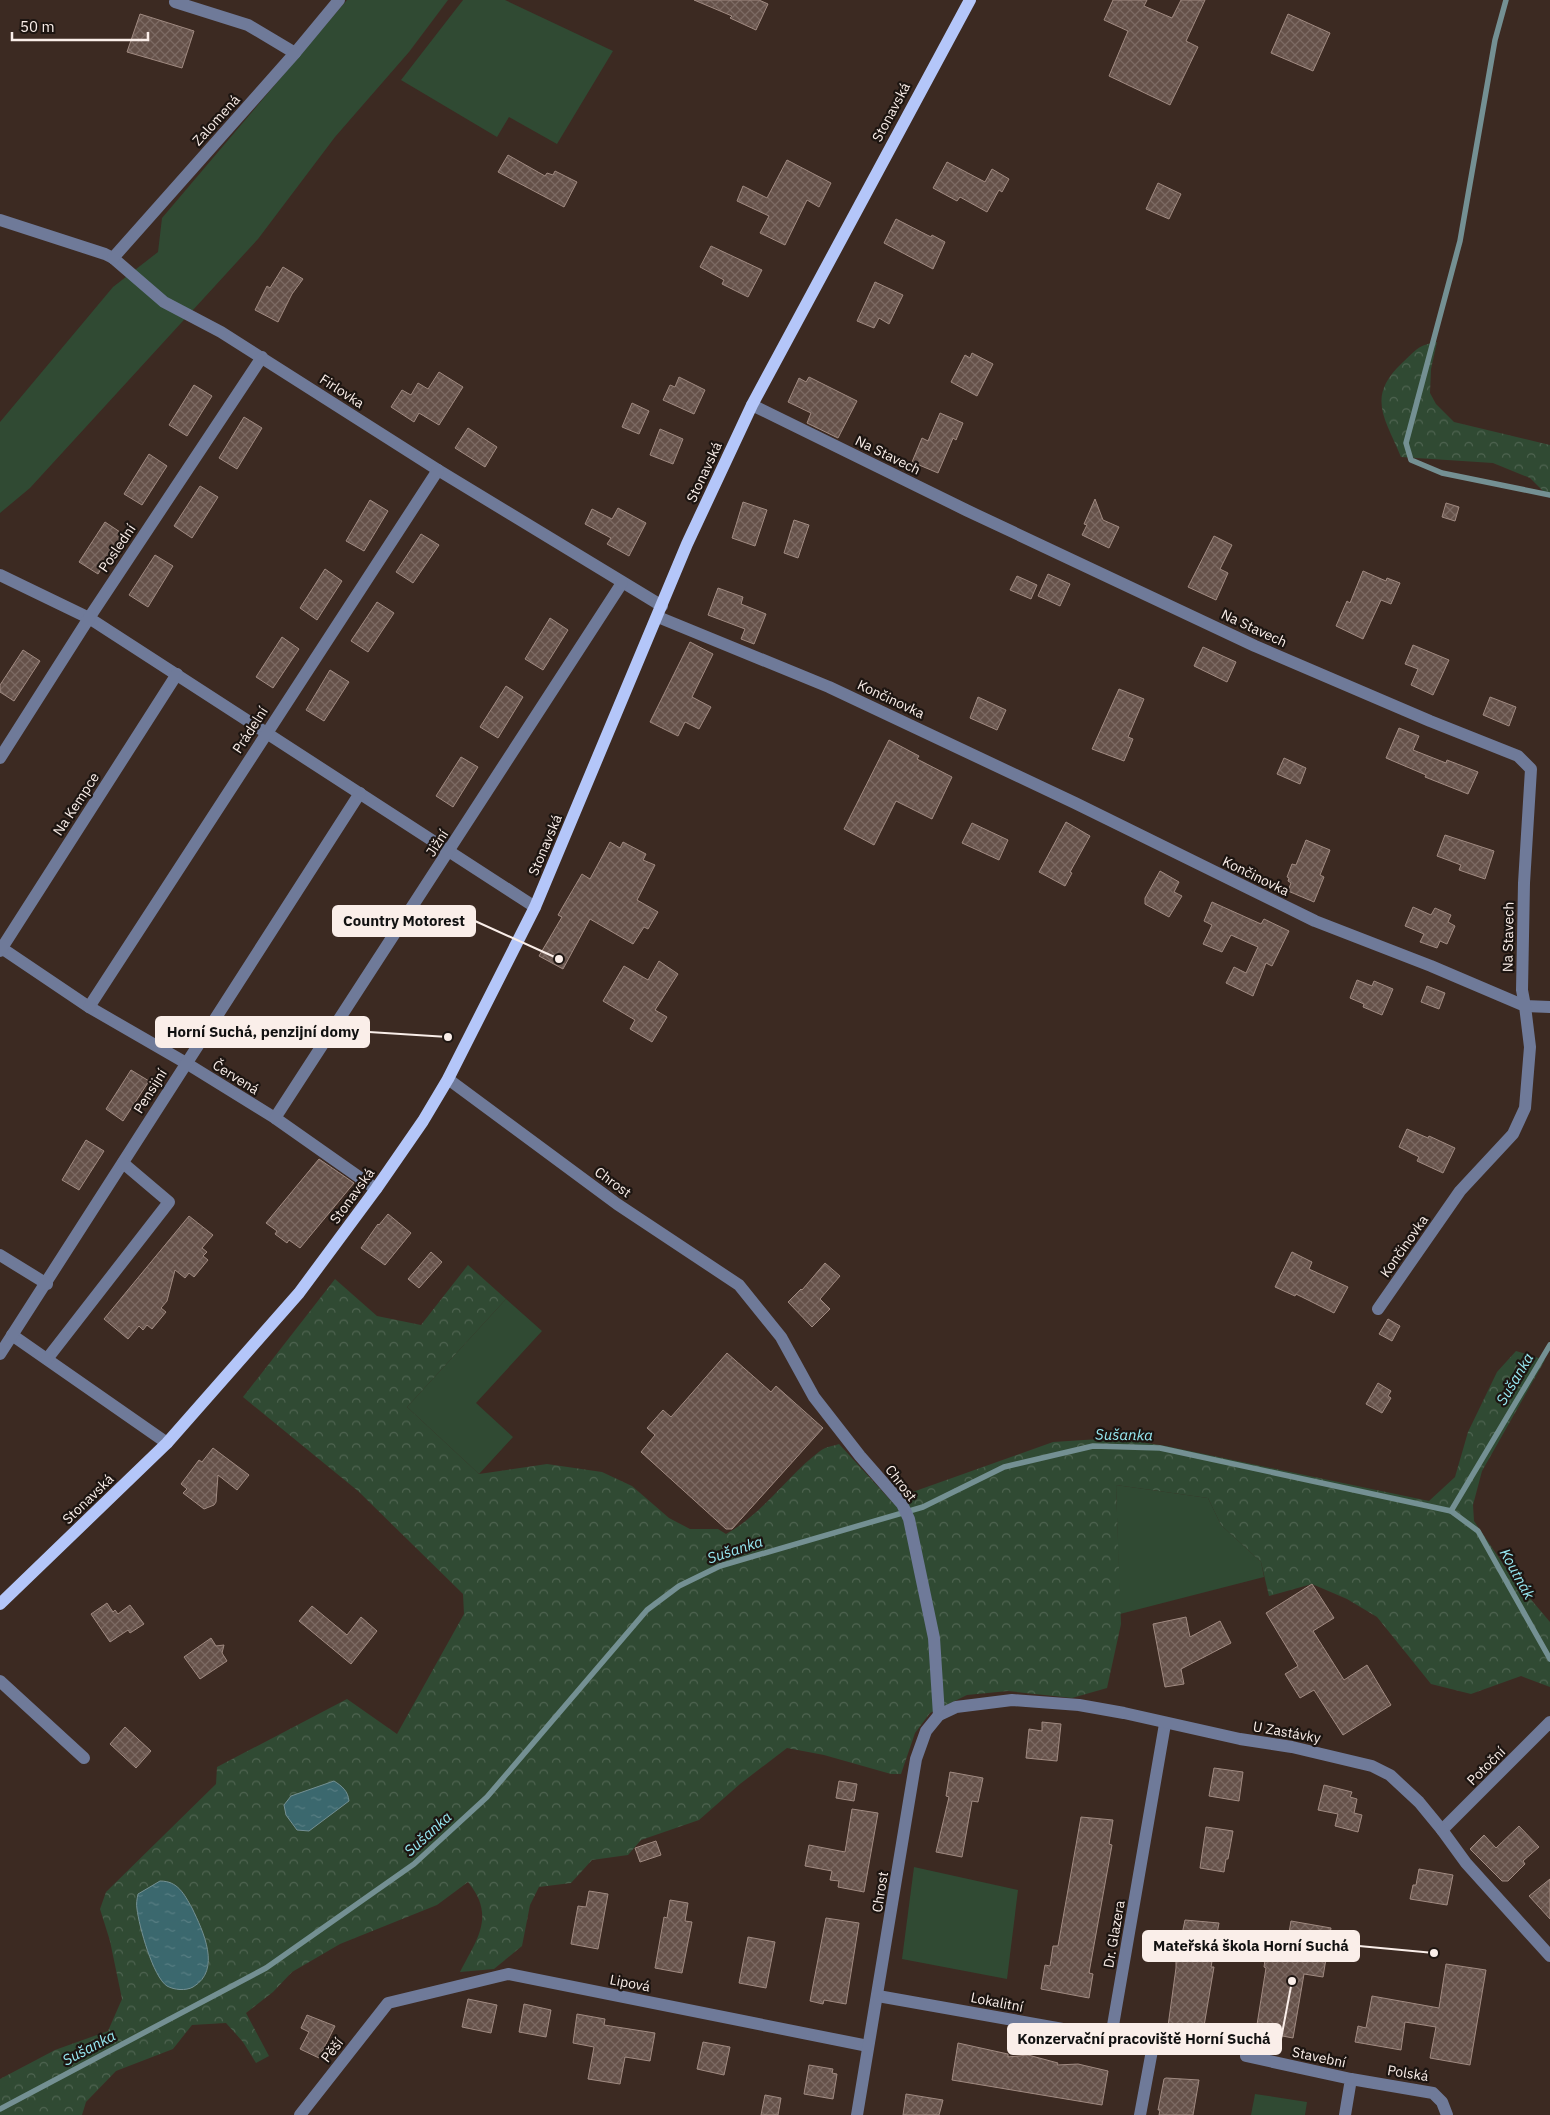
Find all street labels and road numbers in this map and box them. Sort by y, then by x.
street label: Stonavská [868,79,914,145]
street label: Zalomená [188,90,244,149]
street label: Firlovka [316,370,368,412]
street label: Na Stavech [852,431,924,479]
street label: Stonavská [682,438,726,505]
street label: Poslední [94,520,140,575]
street label: Na Stavech [1218,605,1290,651]
street label: Končinovka [854,676,928,723]
street label: Prádelní [228,703,272,757]
street label: Na Kempce [49,769,103,839]
street label: Stonavská [524,811,566,878]
street label: Jižní [422,826,453,860]
street label: Končinovka [1220,852,1293,900]
street label: Na Stavech [1498,902,1518,972]
street label: Červená [209,1055,264,1099]
street label: Pensijní [129,1065,171,1117]
street label: Chrost [591,1163,635,1201]
street label: Stonavská [326,1164,379,1227]
street label: Končinovka [1376,1211,1432,1281]
street label: Chrost [881,1461,921,1505]
street label: Stonavská [58,1470,118,1528]
street label: U Zastávky [1252,1717,1322,1747]
street label: Potoční [1463,1743,1509,1789]
street label: Chrost [868,1870,892,1914]
street label: Dr. Glazera [1099,1898,1129,1969]
street label: Lipová [608,1970,652,1996]
street label: Lokalitní [969,1988,1025,2016]
street label: Pěší [317,2034,347,2066]
street label: Stavební [1290,2043,1348,2072]
street label: Polská [1386,2061,1430,2085]

